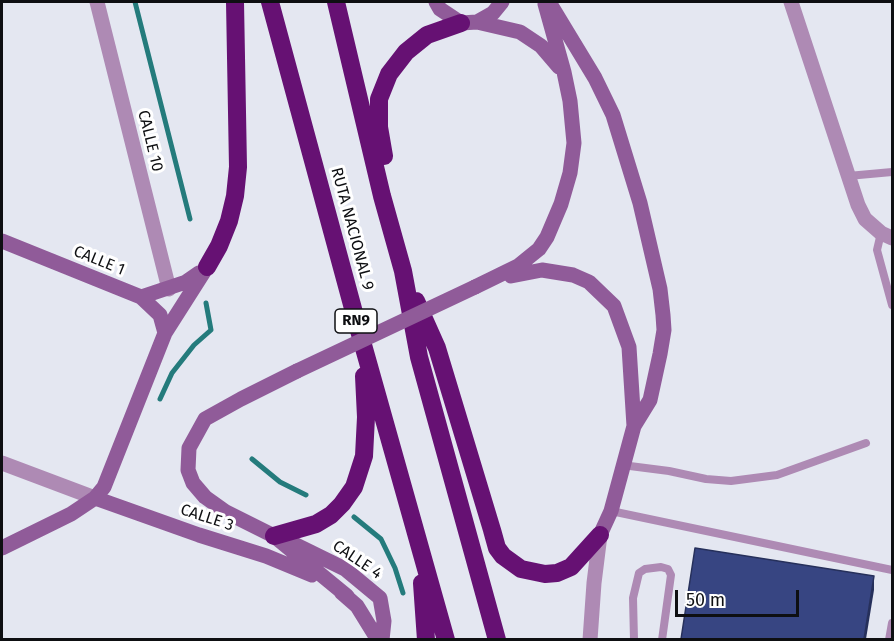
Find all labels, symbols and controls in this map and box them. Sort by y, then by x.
street label: CALLE 10 [133,108,167,174]
street label: RUTA NACIONAL 9 [326,165,378,293]
street label: CALLE 1 [70,242,128,280]
road number: RN9 [335,309,377,333]
street label: CALLE 3 [178,500,236,536]
street label: CALLE 4 [329,537,385,583]
scale bar [678,578,802,616]
text: 50 m [686,589,725,611]

